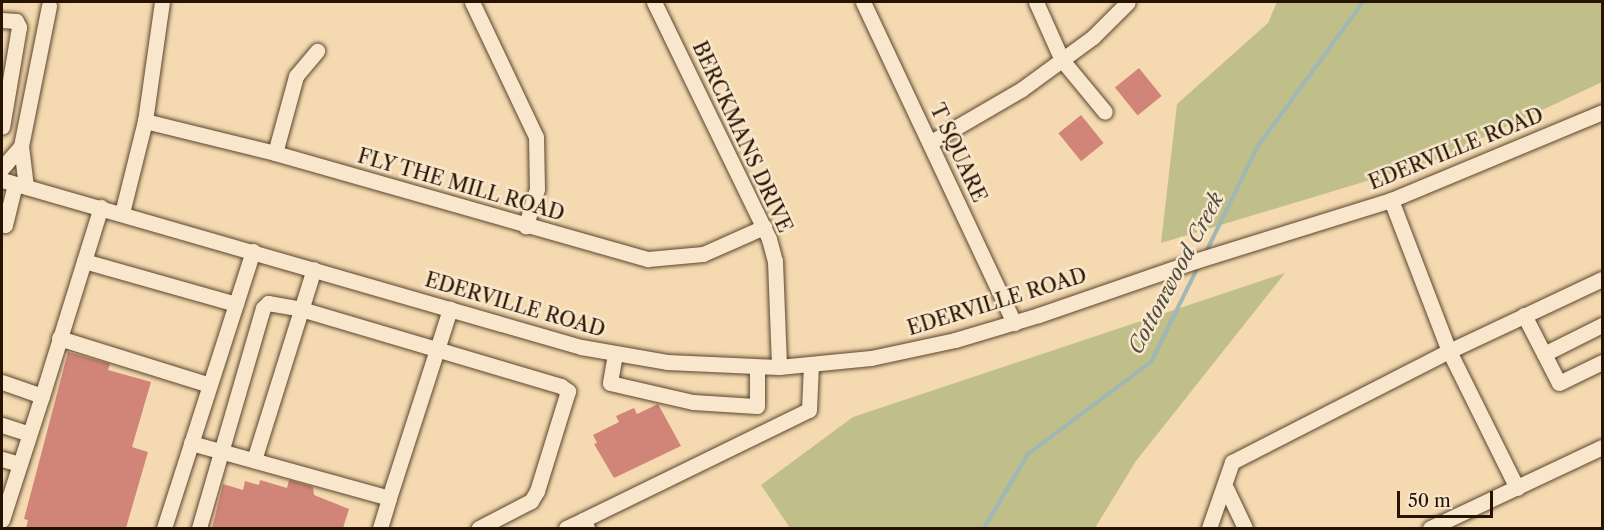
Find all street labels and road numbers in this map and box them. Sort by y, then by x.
street label: BERCKMANS DRIVE [687,38,797,236]
street label: T SQUARE [925,100,991,206]
street label: EDERVILLE ROAD [1365,103,1547,195]
street label: FLY THE MILL ROAD [354,144,568,226]
street label: EDERVILLE ROAD [904,263,1090,341]
street label: EDERVILLE ROAD [422,268,608,342]

